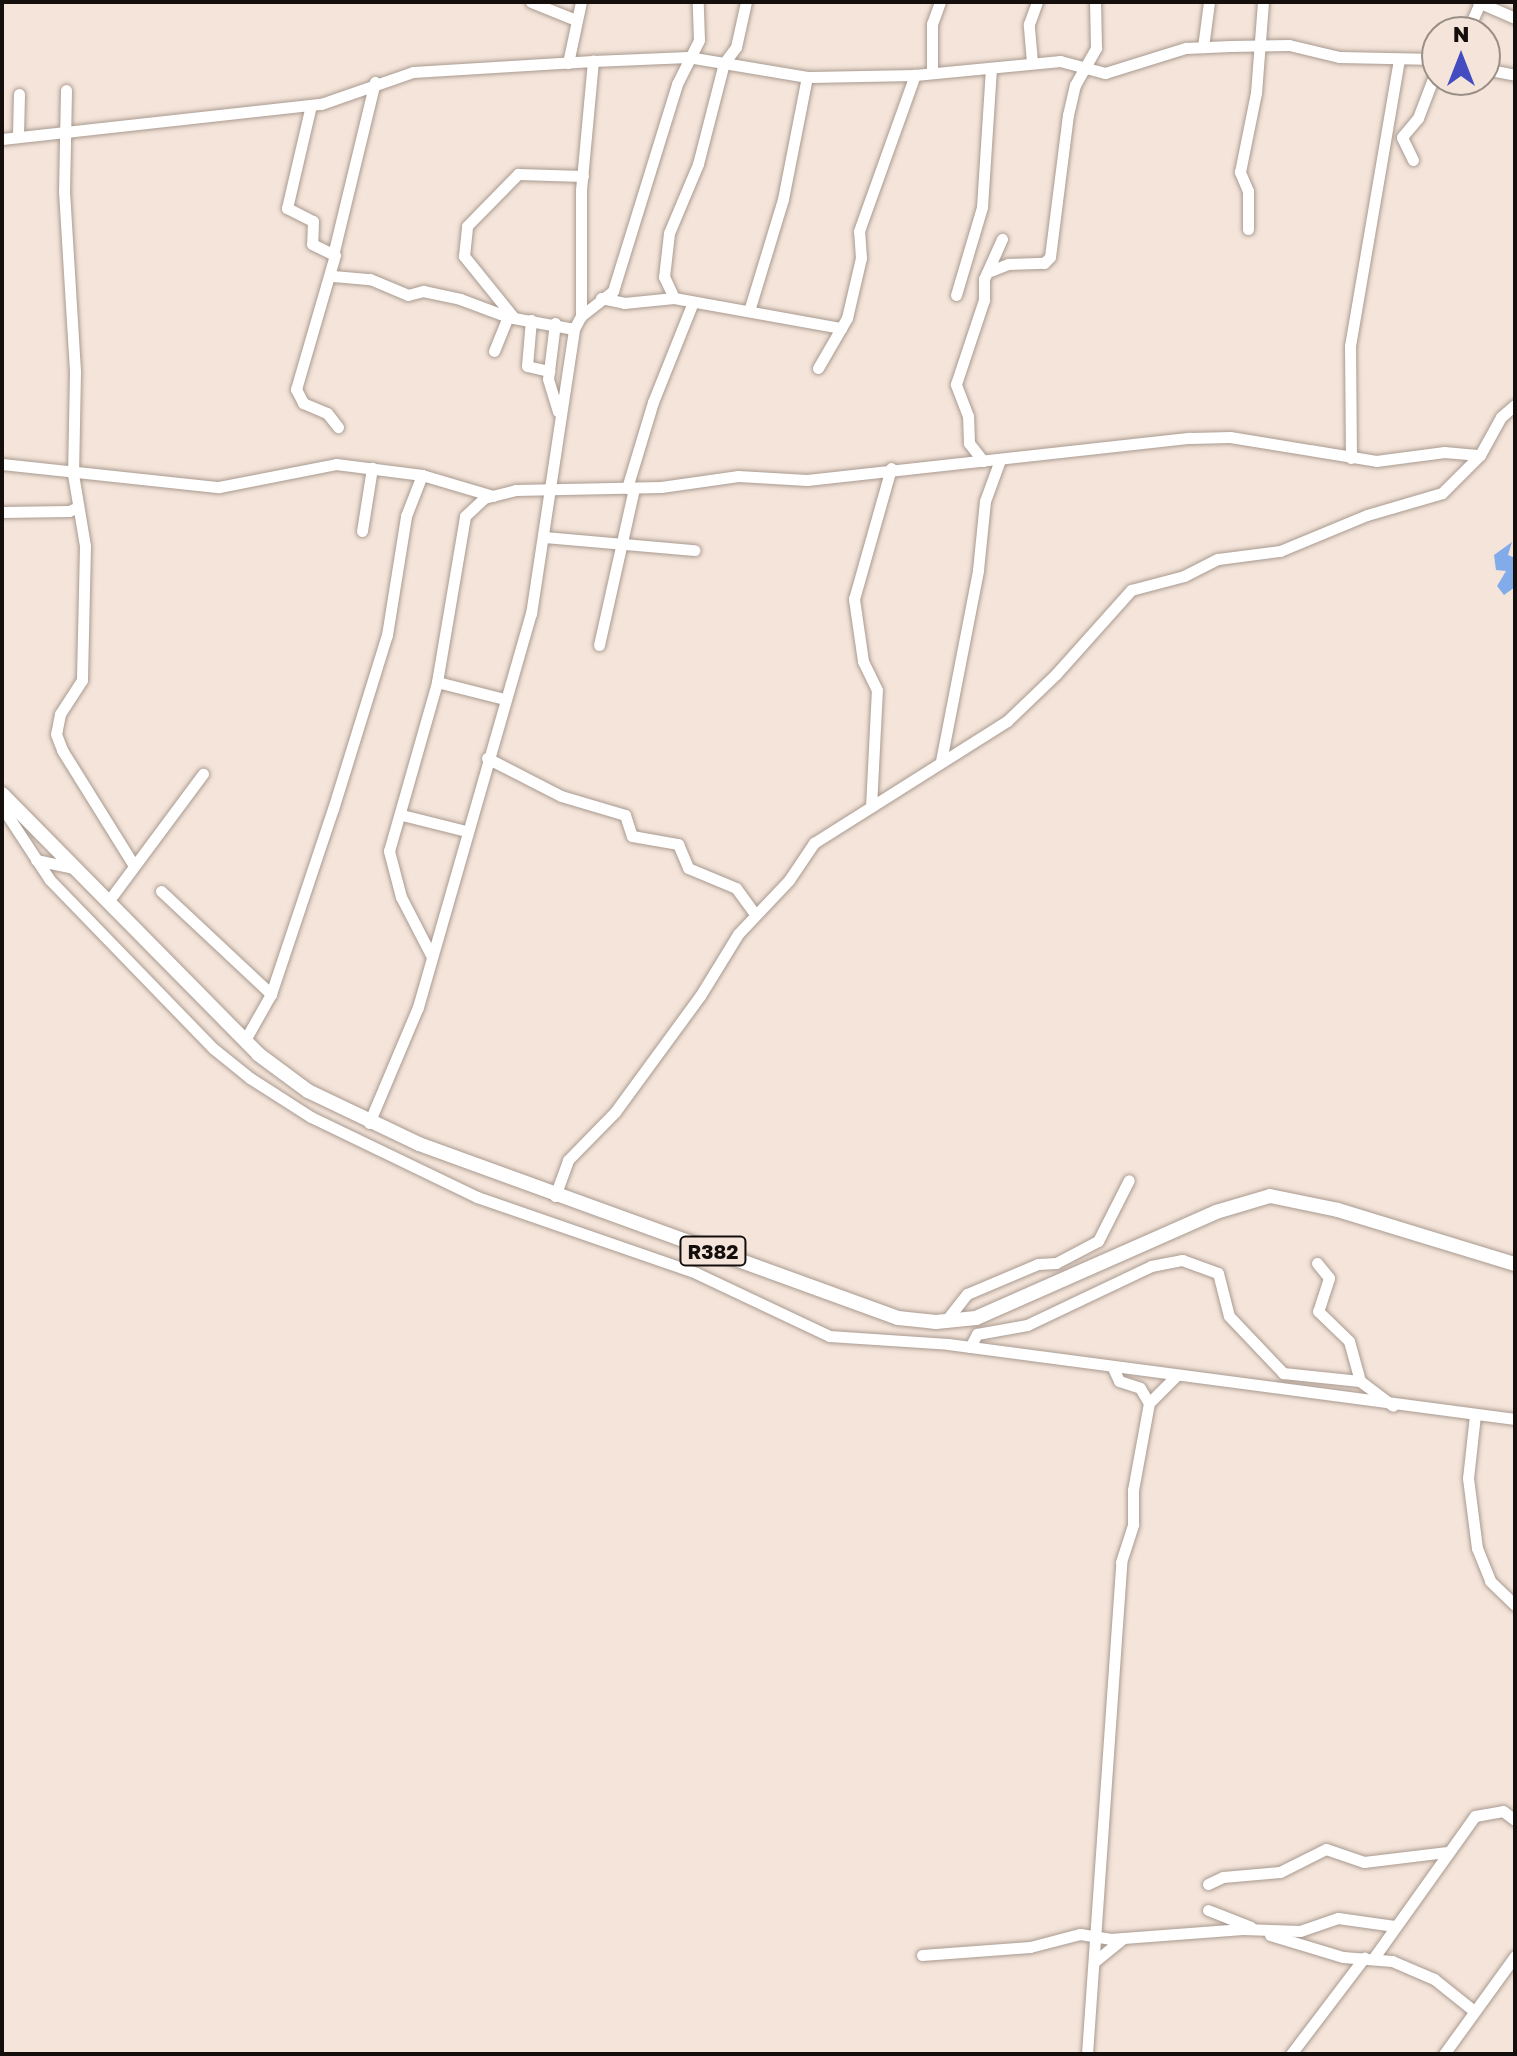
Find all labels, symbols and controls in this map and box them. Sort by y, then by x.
north arrow [1421,16,1501,96]
text: N [1453,20,1469,47]
road number: R382 [679,1235,747,1267]

